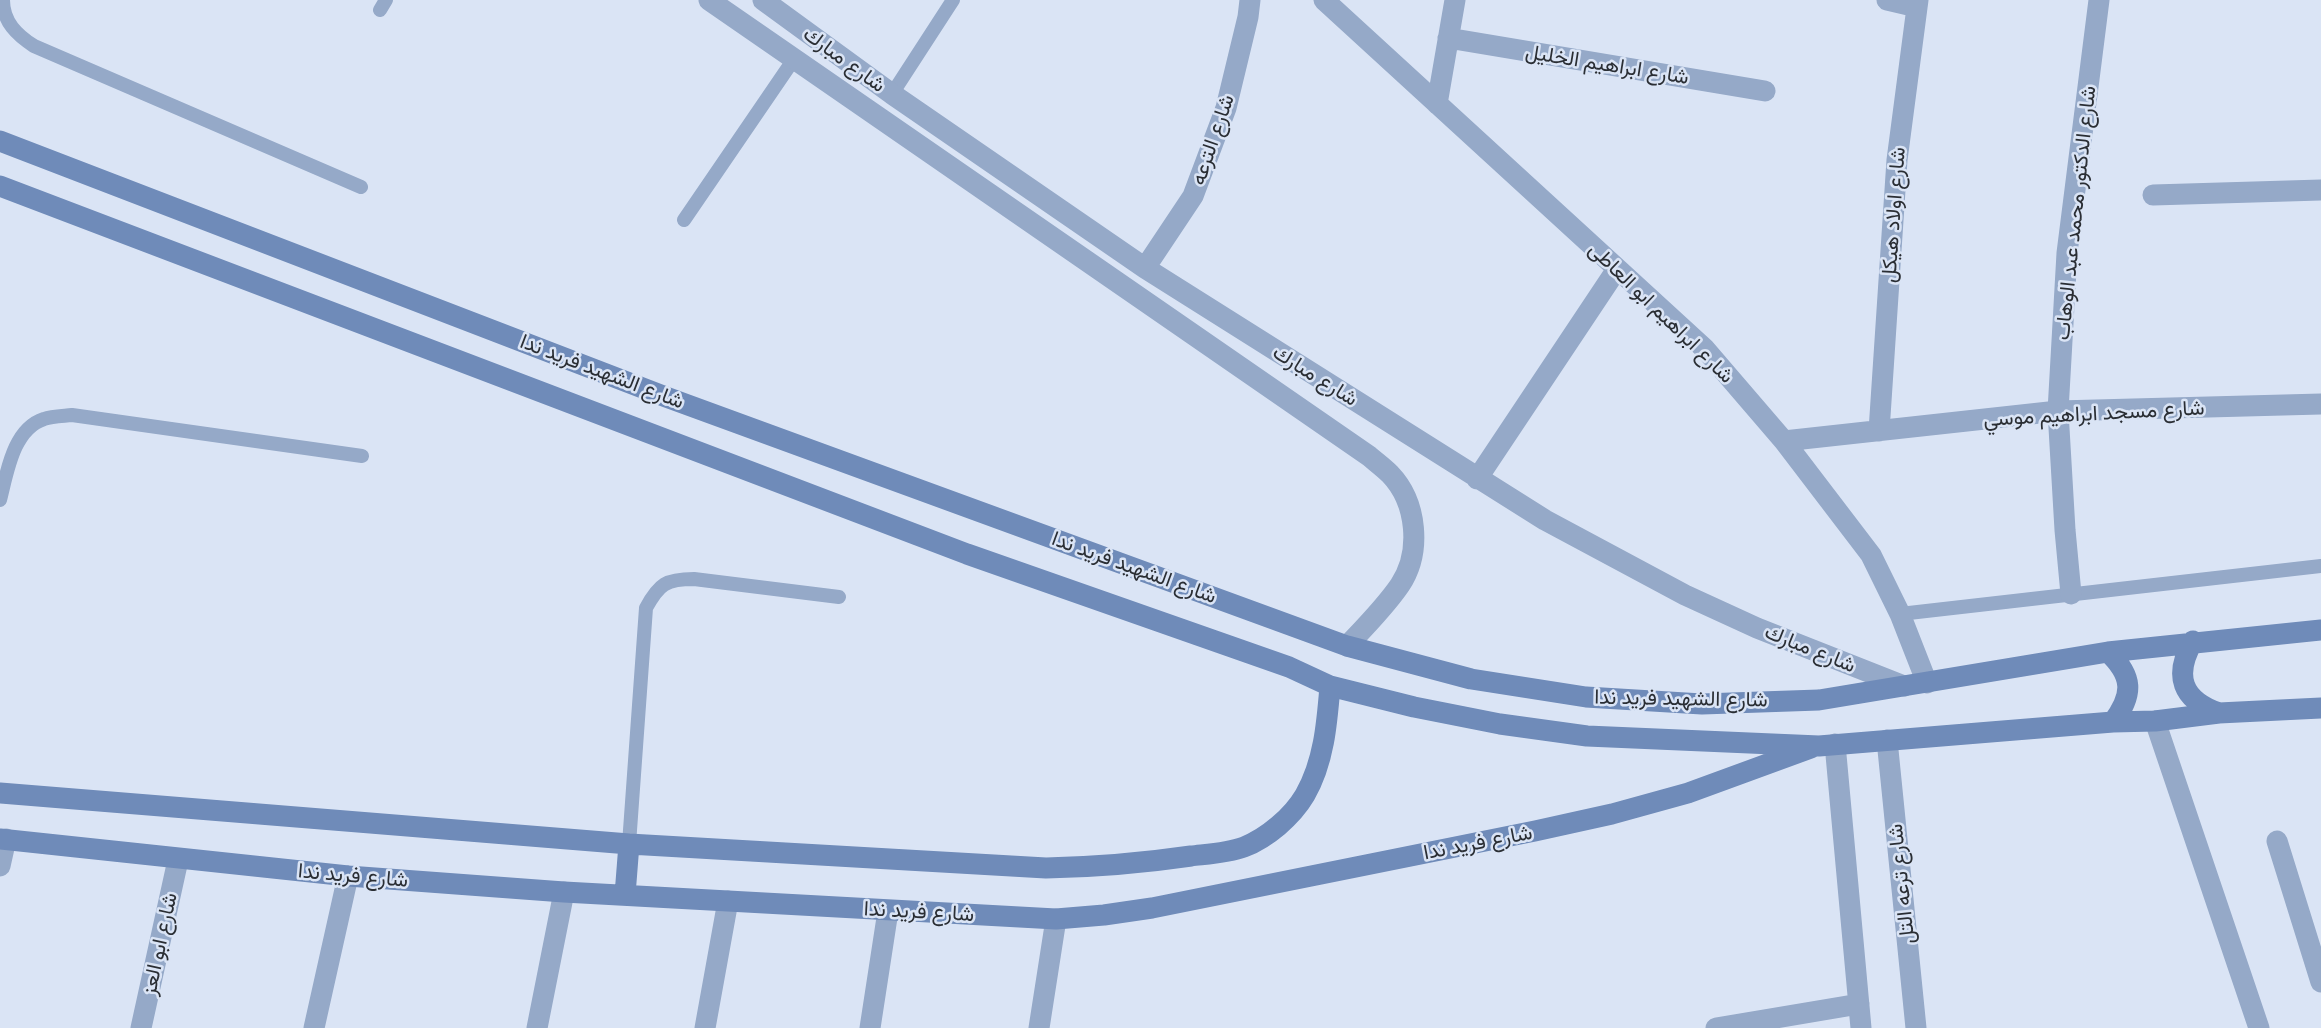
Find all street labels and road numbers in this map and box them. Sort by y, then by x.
street label: شارع مبارك [798,22,890,98]
street label: شارع ابراهيم الخليل [1523,40,1691,90]
street label: شارع الدكتور محمد عبد الوهاب [2050,85,2102,341]
street label: شارع الترعه [1186,91,1240,189]
street label: شارع اولاد هيكل [1877,146,1911,284]
street label: شارع ابراهيم ابو العاطى [1583,237,1739,389]
street label: شارع الشهيد فريد ندا [516,329,688,415]
street label: شارع مبارك [1268,340,1362,412]
street label: شارع مسجد ابراهيم موسي [1983,396,2205,432]
street label: شارع الشهيد فريد ندا [1048,526,1220,610]
street label: شارع مبارك [1761,619,1859,679]
street label: شارع الشهيد فريد ندا [1594,685,1768,713]
street label: شارع فريد ندا [1421,820,1535,866]
street label: شارع ترعه التل [1883,823,1921,945]
street label: شارع فريد ندا [297,859,409,893]
street label: شارع ابو العز [137,890,183,998]
street label: شارع فريد ندا [863,897,975,927]

